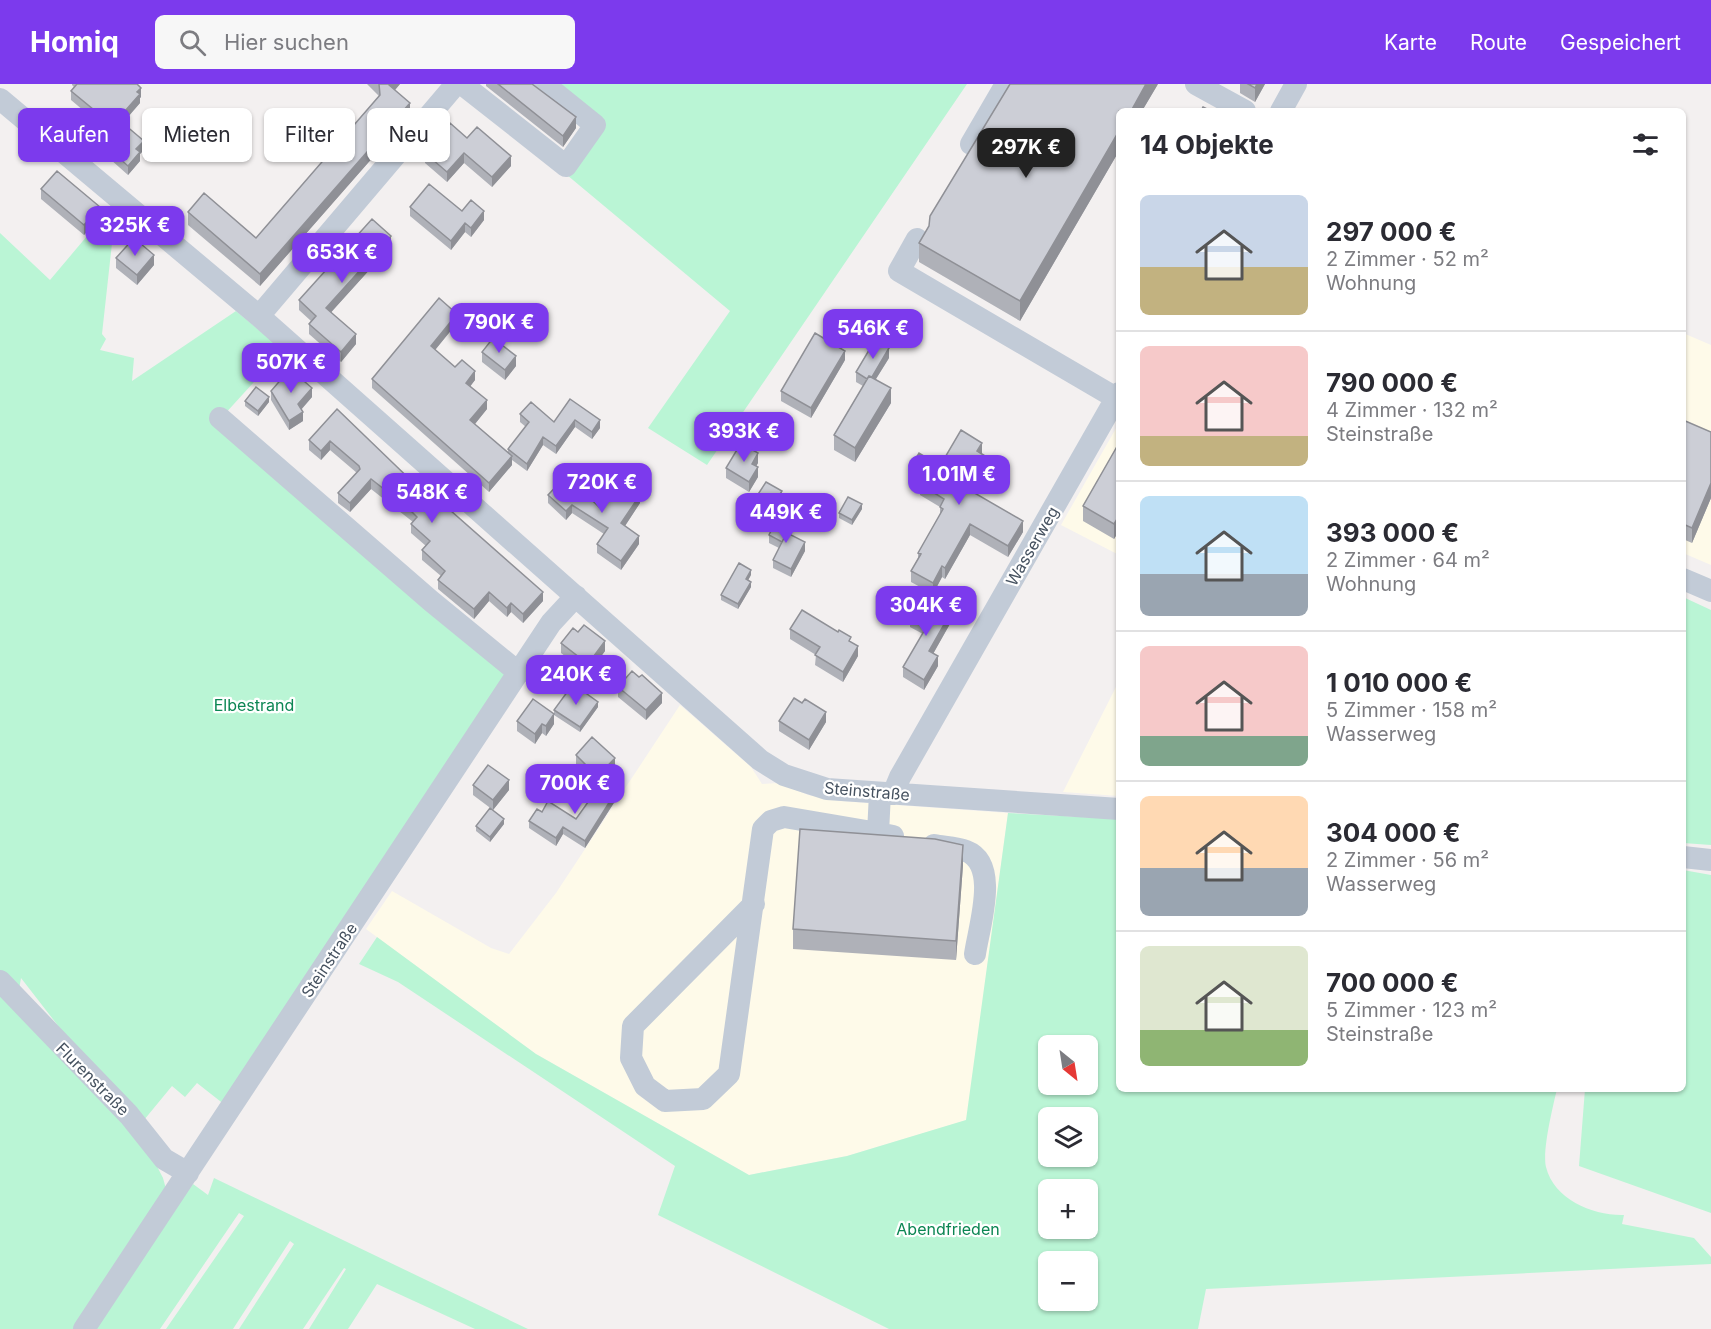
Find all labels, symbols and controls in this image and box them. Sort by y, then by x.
search box [155,15,575,69]
text: Homiq [30,25,119,59]
icon: search [176,26,209,59]
text: Hier suchen [224,29,349,55]
text: Karte [1384,30,1437,55]
text: Route [1470,30,1527,55]
text: Gespeichert [1560,30,1681,55]
chip: Kaufen [18,108,130,162]
chip: Mieten [142,108,252,162]
chip: Filter [264,108,355,162]
chip: Neu [367,108,450,162]
pin: 297K € [977,128,1075,179]
icon: filters [1629,128,1662,161]
text: 14 Objekte [1140,129,1274,160]
text: 297K € [991,135,1061,159]
pin: 325K € [86,206,184,257]
text: 325K € [99,213,171,237]
text: 297 000 € [1326,216,1457,247]
icon: home [1188,219,1260,291]
pin: 653K € [293,233,391,284]
text: 653K € [306,240,378,264]
text: 2 Zimmer · 52 m² [1326,247,1489,271]
text: Wohnung [1326,271,1416,295]
pin: 790K € [450,303,548,354]
pin: 546K € [824,309,922,360]
text: 790K € [464,310,534,334]
text: 546K € [837,316,909,340]
pin: 507K € [242,343,340,394]
text: 507K € [256,350,326,374]
text: 790 000 € [1326,367,1458,398]
icon: home [1188,370,1260,442]
text: 4 Zimmer · 132 m² [1326,398,1498,422]
pin: 393K € [695,412,793,463]
text: 393K € [708,419,780,443]
text: Steinstraße [1326,422,1433,446]
pin: 1.01M € [904,455,1014,506]
text: 1.01M € [922,462,996,486]
pin: 720K € [553,463,651,514]
text: 720K € [567,470,637,494]
pin: 548K € [383,473,481,524]
text: 548K € [396,480,468,504]
pin: 449K € [737,493,835,544]
text: 449K € [750,500,822,524]
street label: Wasserweg [1001,503,1063,589]
text: 393 000 € [1326,517,1459,548]
icon: home [1188,520,1260,592]
text: 2 Zimmer · 64 m² [1326,548,1490,572]
text: Wohnung [1326,572,1416,596]
pin: 304K € [877,586,975,637]
text: 304K € [890,593,962,617]
pin: 240K € [527,655,625,706]
text: 240K € [540,662,612,686]
text: 1 010 000 € [1326,667,1472,698]
icon: home [1188,670,1260,742]
park label: Elbestrand [214,695,294,715]
text: 5 Zimmer · 158 m² [1326,698,1497,722]
text: Wasserweg [1326,722,1436,746]
pin: 700K € [526,764,624,815]
text: 700K € [539,771,611,795]
street label: Steinstraße [823,777,911,805]
text: 304 000 € [1326,817,1461,848]
icon: home [1188,820,1260,892]
text: 2 Zimmer · 56 m² [1326,848,1489,872]
text: Wasserweg [1326,872,1436,896]
street label: Steinstraße [297,919,361,1001]
text: 700 000 € [1326,967,1459,998]
icon: home [1188,970,1260,1042]
text: 5 Zimmer · 123 m² [1326,998,1497,1022]
text: Steinstraße [1326,1022,1433,1046]
north arrow [1038,1035,1098,1095]
map controls [1038,1035,1098,1311]
street label: Flurenstraße [52,1038,134,1120]
button: layers [1038,1107,1098,1167]
button: + [1038,1179,1098,1239]
park label: Abendfrieden [896,1219,1000,1239]
button: − [1038,1251,1098,1311]

